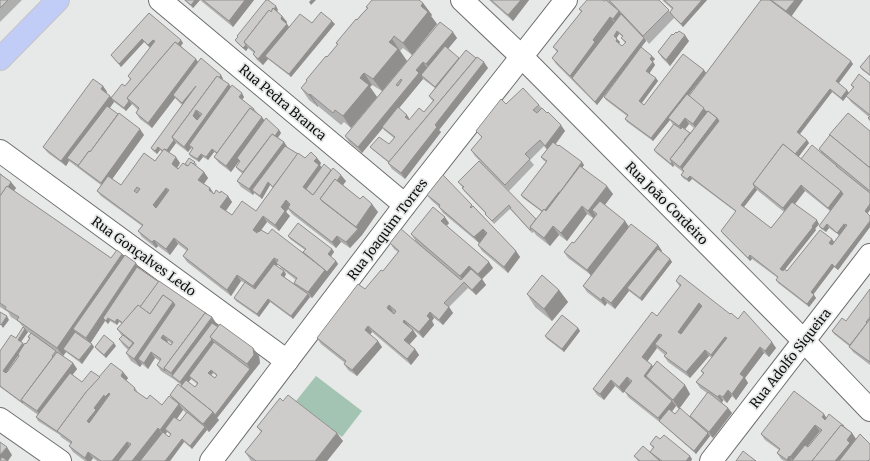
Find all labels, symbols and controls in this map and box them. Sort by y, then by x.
street label: Rua Pedra Branca [235,61,330,144]
street label: Rua João Cordeiro [622,158,712,249]
street label: Rua Joaquim Torres [344,175,431,284]
street label: Rua Gonçalves Ledo [88,213,200,300]
street label: Rua Adolfo Siqueira [746,305,835,412]

